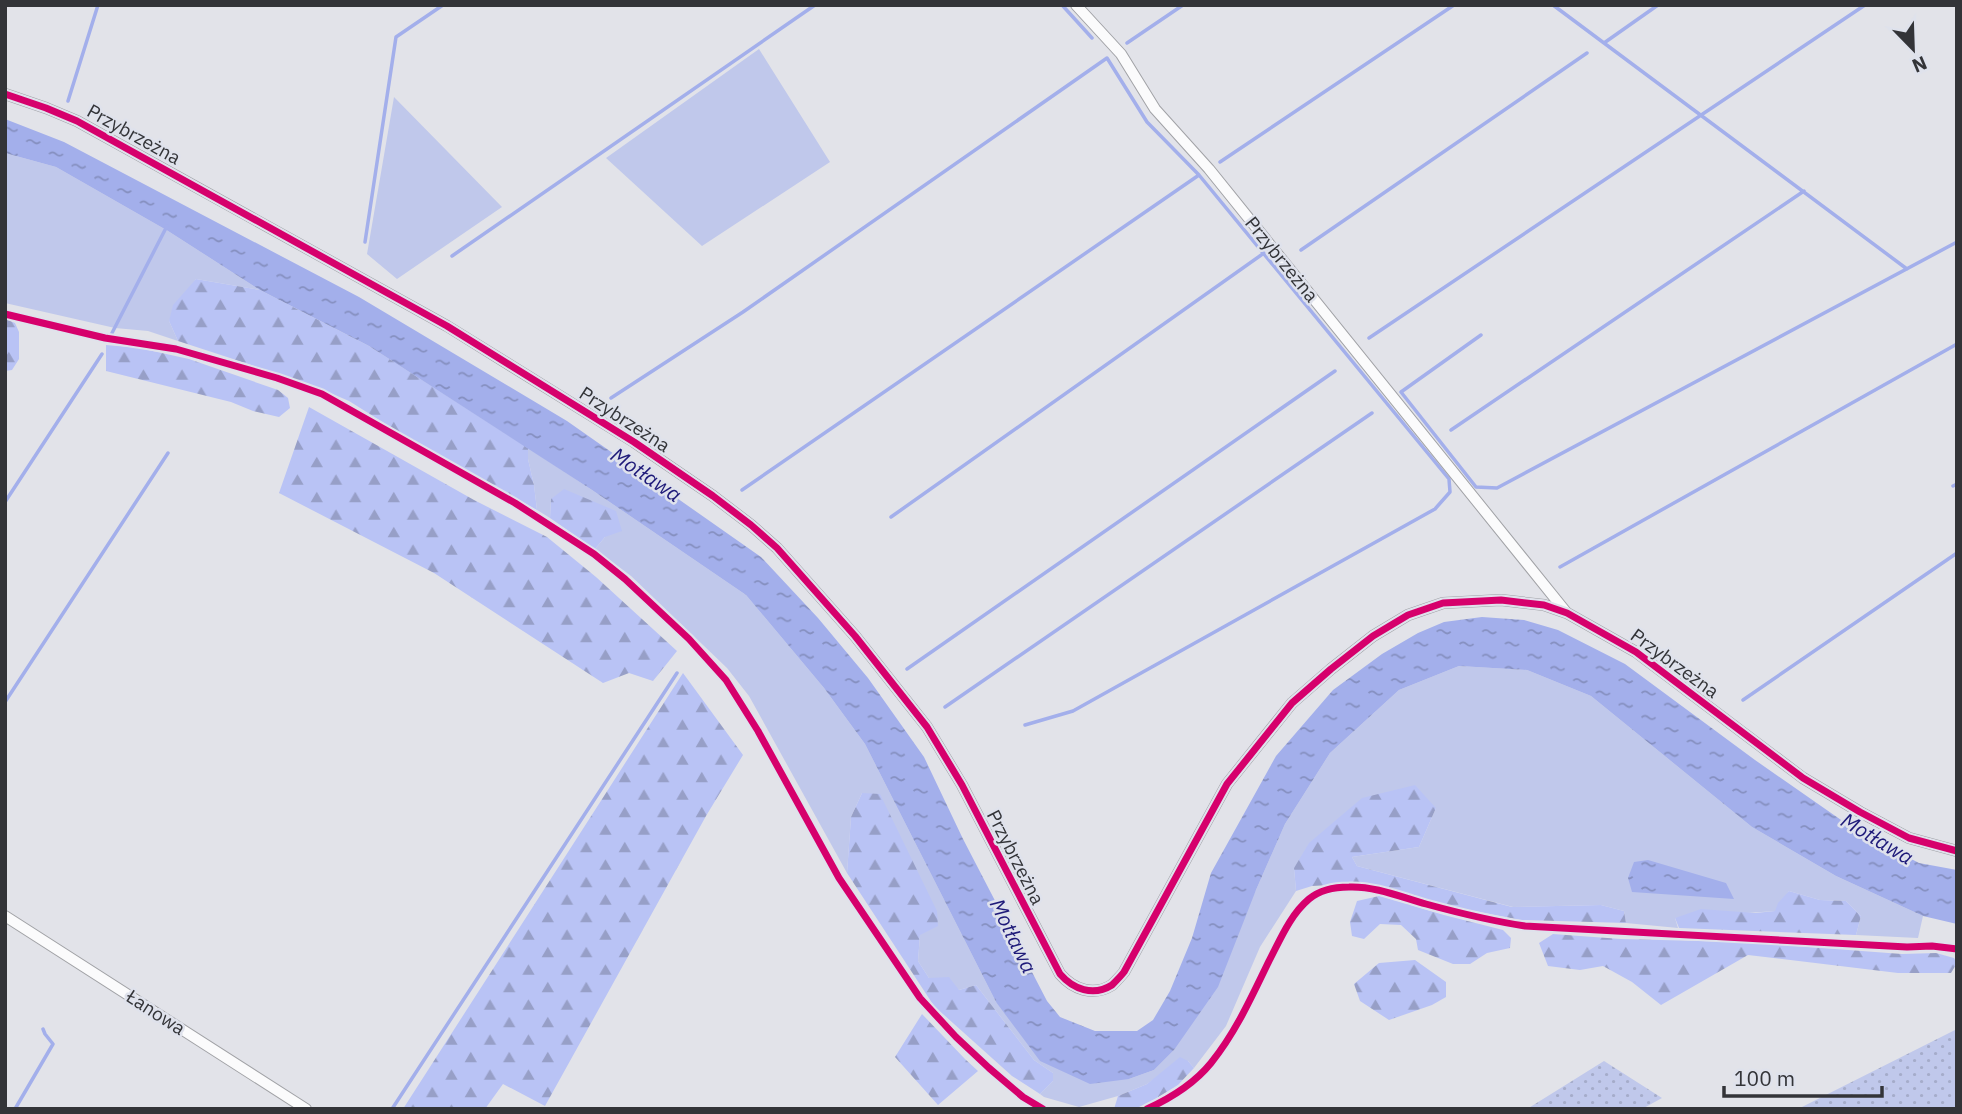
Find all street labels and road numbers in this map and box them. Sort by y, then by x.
street label: Przybrzeżna [83,98,185,170]
street label: Przybrzeżna [1240,211,1324,307]
street label: Przybrzeżna [575,381,675,457]
street label: Przybrzeżna [1626,623,1724,703]
street label: Przybrzeżna [982,806,1050,908]
street label: Łanowa [121,984,190,1040]

